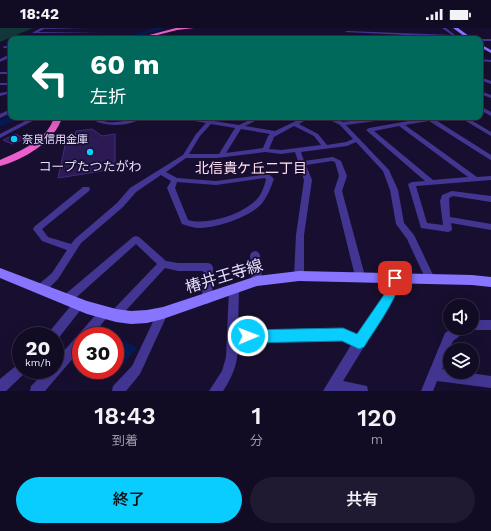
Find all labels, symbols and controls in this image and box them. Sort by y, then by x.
text: 18:42 [20,5,59,23]
text: 60 m [90,48,160,81]
icon: left [24,52,76,104]
text: 左折 [90,86,126,107]
place label: 奈良信用金庫 [22,133,88,146]
marker: 奈良信用金庫 [9,134,19,144]
marker: コープたつたがわ [85,147,95,157]
place label: コープたつたがわ [38,159,142,174]
district label: 北信貴ケ丘二丁目 [195,160,307,176]
street label: 椿井王寺線 [183,255,265,297]
pin [378,261,412,295]
icon: arrive [384,267,406,289]
map controls [443,299,479,379]
button: sound [443,299,479,335]
position arrow [227,315,269,357]
speed limit sign: 30 [72,327,124,379]
text: 20 [26,336,50,360]
button: layers [443,343,479,379]
text: km/h [25,357,51,368]
text: 18:43 [94,402,156,430]
text: 1 [252,402,262,430]
text: 120 [357,404,397,432]
text: m [371,432,383,447]
text: 到着 [112,433,138,448]
text: 分 [250,433,263,448]
button: 終了 [16,477,242,523]
button: 共有 [250,477,475,523]

